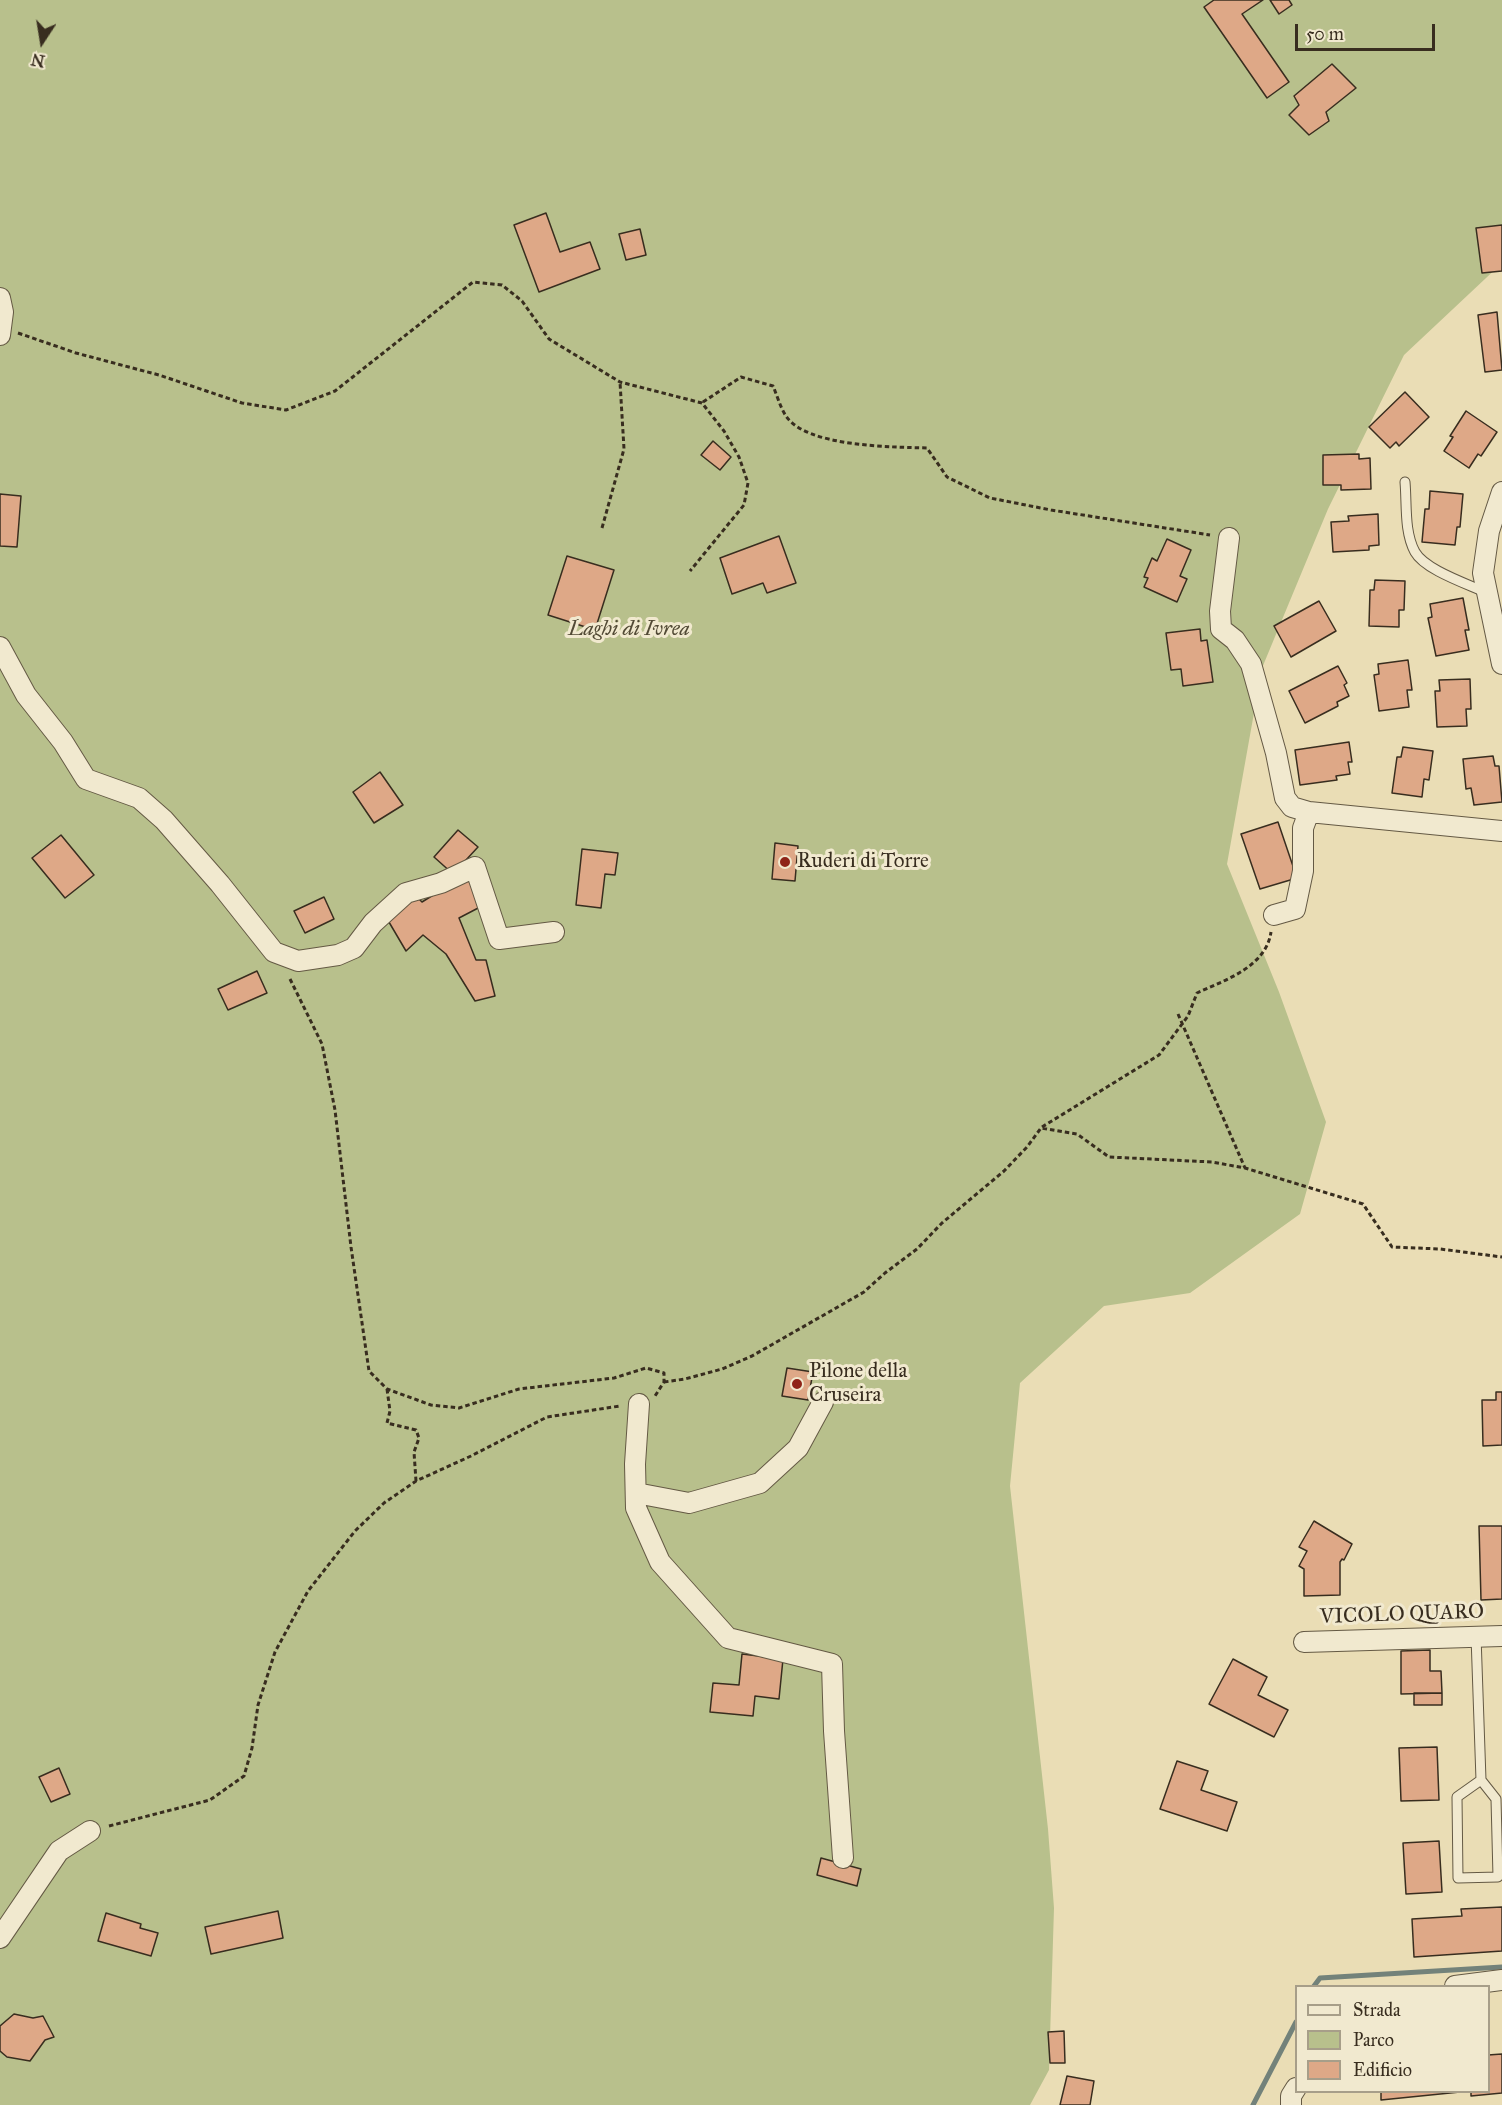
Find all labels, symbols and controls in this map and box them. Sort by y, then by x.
north arrow [12,12,72,72]
scale bar [1298,12,1438,50]
text: 50 m [1306,23,1344,45]
text: N [30,49,47,71]
park label: Laghi di Ivrea [568,617,690,643]
place label: Ruderi di Torre [797,849,929,875]
marker: Ruderi di Torre [778,855,792,869]
place label: Pilone della Cruseira [809,1359,907,1409]
marker: Pilone della Cruseira [790,1377,804,1391]
street label: VICOLO QUARO [1319,1600,1485,1630]
legend [1295,1985,1490,2093]
text: Strada [1353,1999,1401,2021]
text: Parco [1353,2029,1394,2051]
text: Edificio [1353,2059,1412,2081]

